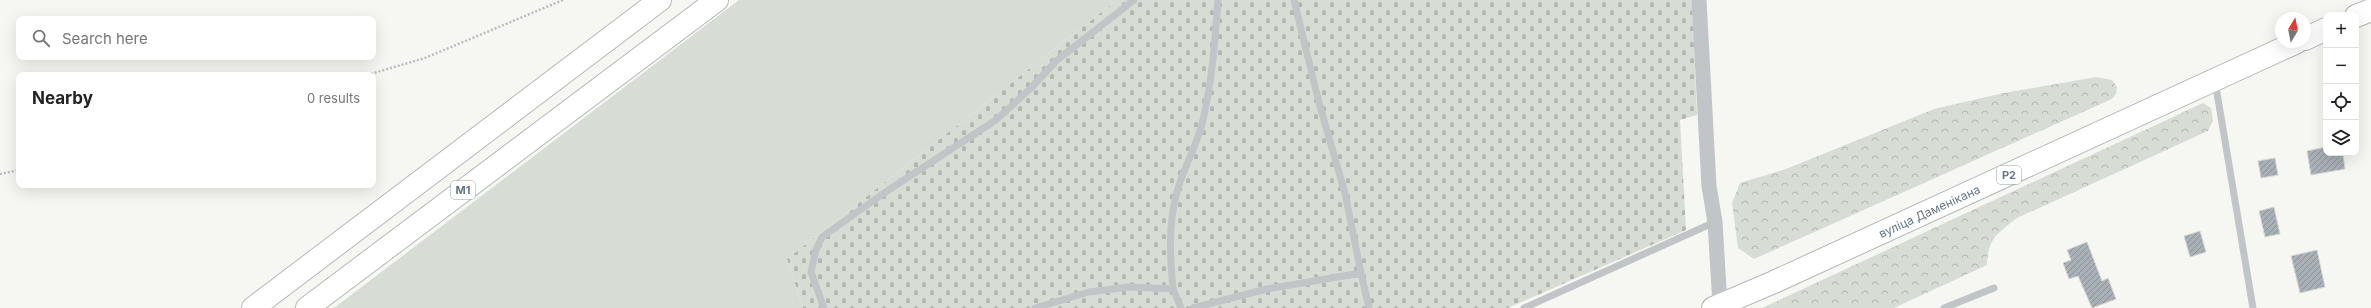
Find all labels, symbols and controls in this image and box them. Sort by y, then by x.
north arrow [2275,12,2311,48]
map controls [2323,12,2359,156]
button: + [2323,12,2359,48]
search box [16,16,376,60]
icon: search [30,27,52,49]
text: Search here [62,29,148,48]
button: − [2323,48,2359,84]
button: locate [2323,84,2359,120]
text: Nearby [32,88,93,108]
text: 0 results [307,90,360,106]
button: layers [2323,120,2359,156]
road number: Р2 [1997,166,2021,184]
road number: М1 [451,181,475,199]
street label: вуліца Даменікана [1876,181,1982,241]

